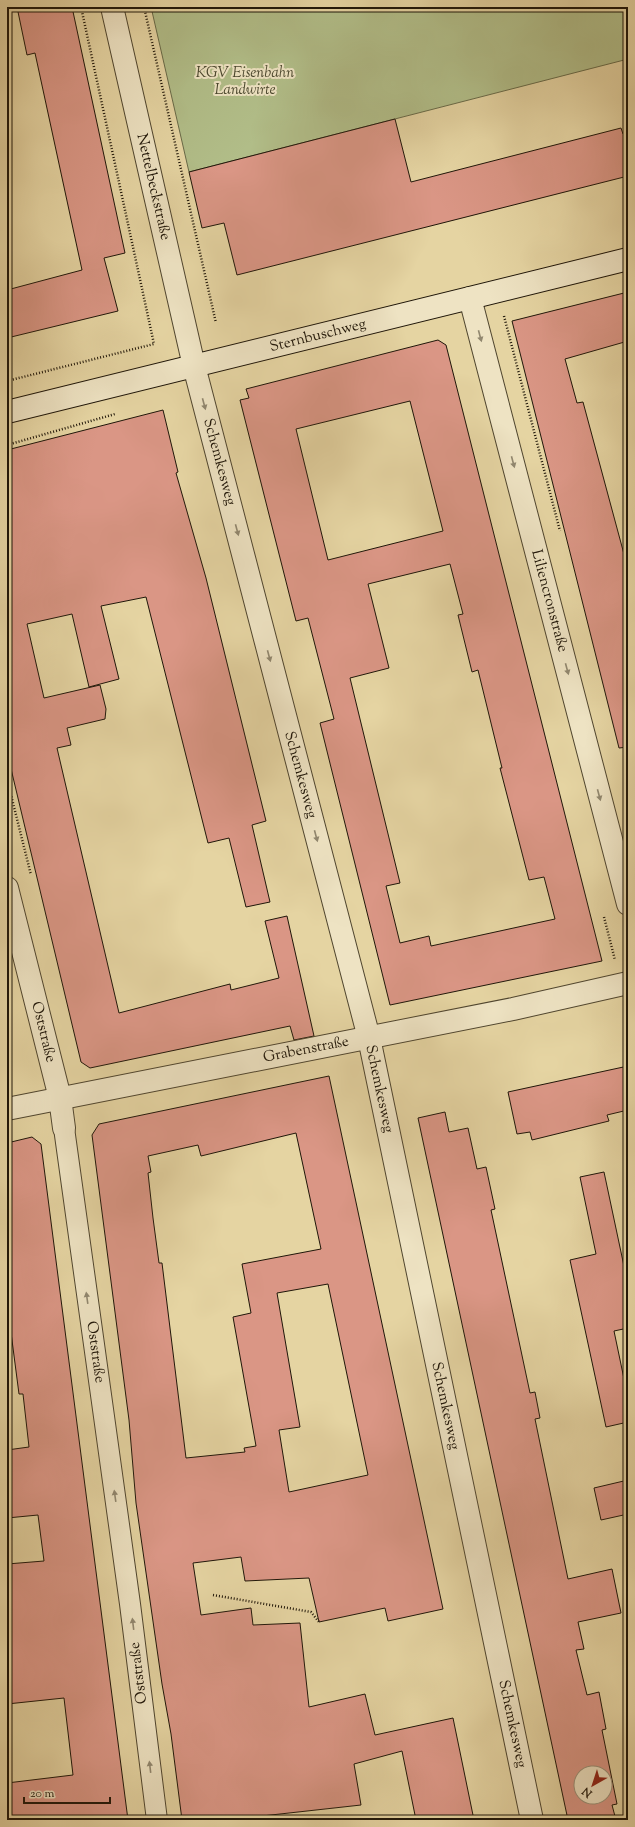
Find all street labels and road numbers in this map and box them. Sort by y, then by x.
street label: Nettelbeckstraße [131,132,175,242]
street label: Sternbuschweg [268,314,368,358]
street label: Schemkesweg [197,416,241,508]
street label: Liliencronstraße [525,547,573,655]
street label: Schemkesweg [278,729,322,821]
street label: Oststraße [25,999,61,1065]
street label: Grabenstraße [261,1031,351,1069]
street label: Schemkesweg [359,1043,399,1135]
street label: Oststraße [80,1320,110,1384]
street label: Schemkesweg [425,1360,465,1452]
street label: Oststraße [125,1641,153,1705]
street label: Schemkesweg [492,1678,532,1770]

